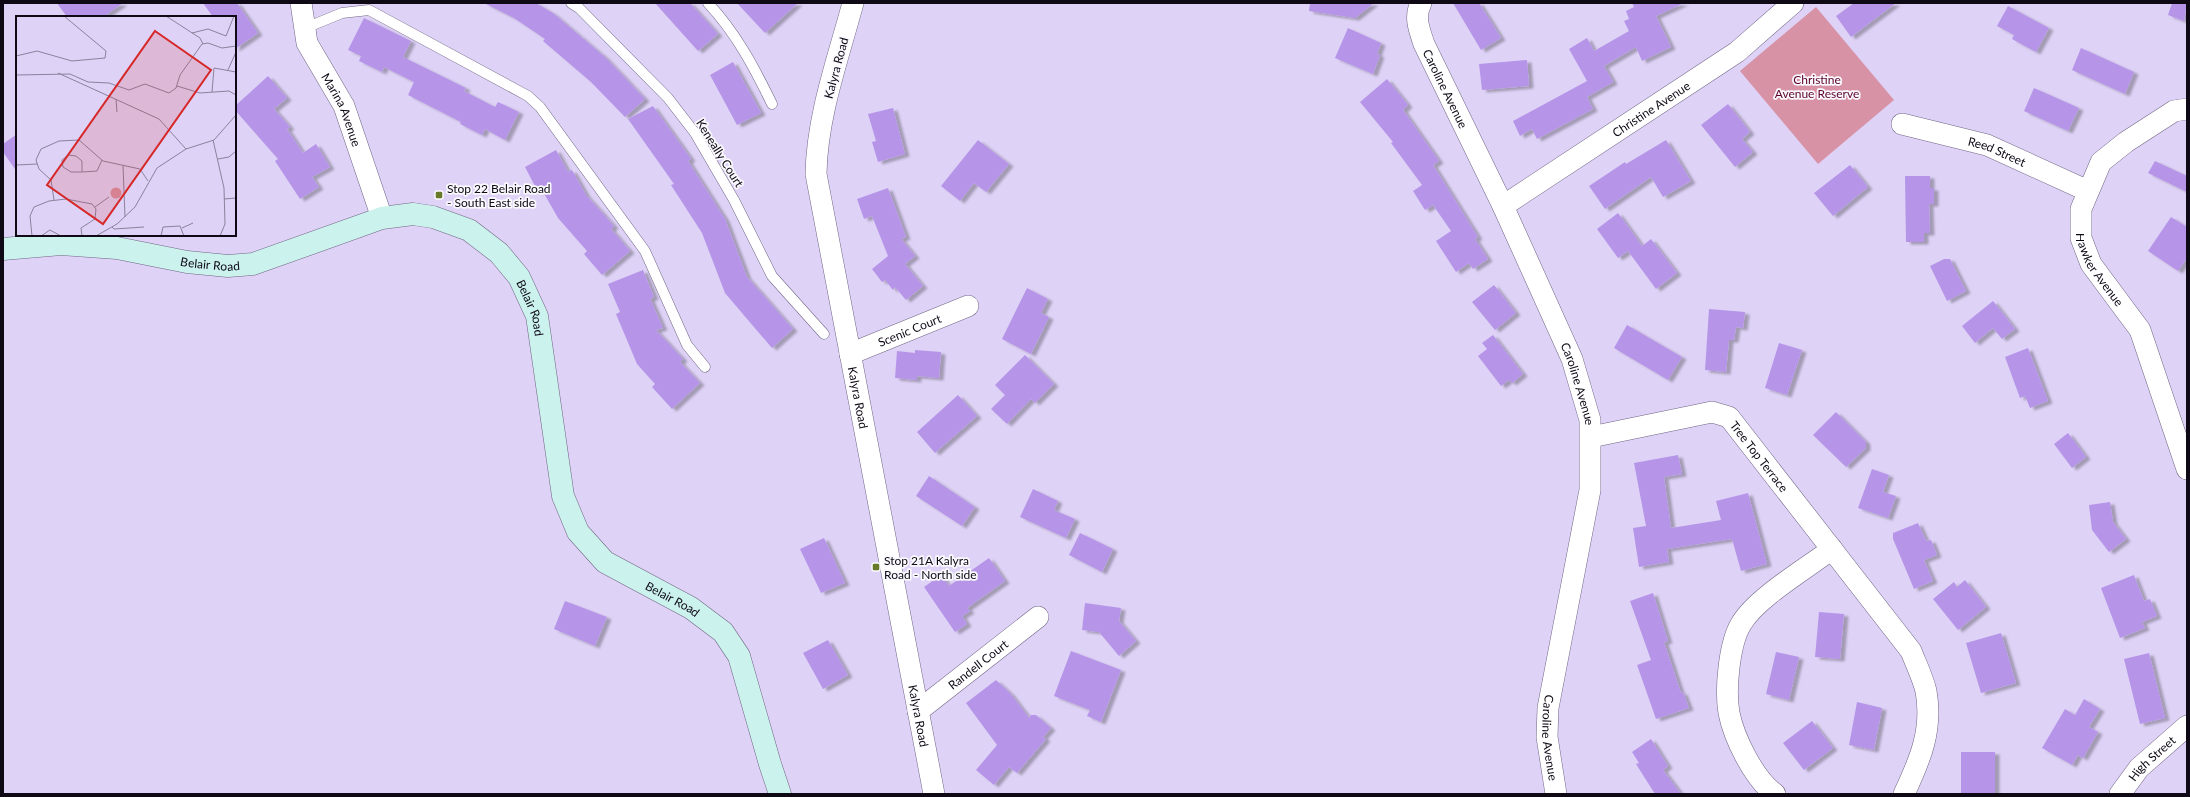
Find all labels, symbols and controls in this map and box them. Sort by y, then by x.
inset map [16,16,236,236]
street label: Kalyra Road [821,36,851,100]
street label: Caroline Avenue [1420,47,1471,131]
street label: Marina Avenue [319,70,365,148]
park label: Christine Avenue Reserve [1775,72,1859,101]
street label: Christine Avenue [1609,78,1693,140]
street label: Keneally Court [693,116,747,190]
street label: Reed Street [1967,133,2029,170]
place label: Stop 22 Belair Road - South East side [447,181,551,210]
marker: Stop 22 Belair Road - South East side [434,190,444,200]
street label: Hawker Avenue [2074,233,2127,309]
street label: Belair Road [179,253,240,274]
street label: Belair Road [514,277,547,337]
street label: Scenic Court [875,310,944,349]
street label: Caroline Avenue [1558,340,1598,425]
street label: Kalyra Road [845,365,872,430]
street label: Tree Top Terrace [1727,418,1792,495]
place label: Stop 21A Kalyra Road - North side [884,553,977,582]
marker: Stop 21A Kalyra Road - North side [871,562,881,572]
street label: Belair Road [643,578,703,620]
street label: Randell Court [945,636,1011,692]
street label: Kalyra Road [906,684,932,748]
street label: Caroline Avenue [1539,694,1561,782]
street label: High Street [2125,732,2179,784]

